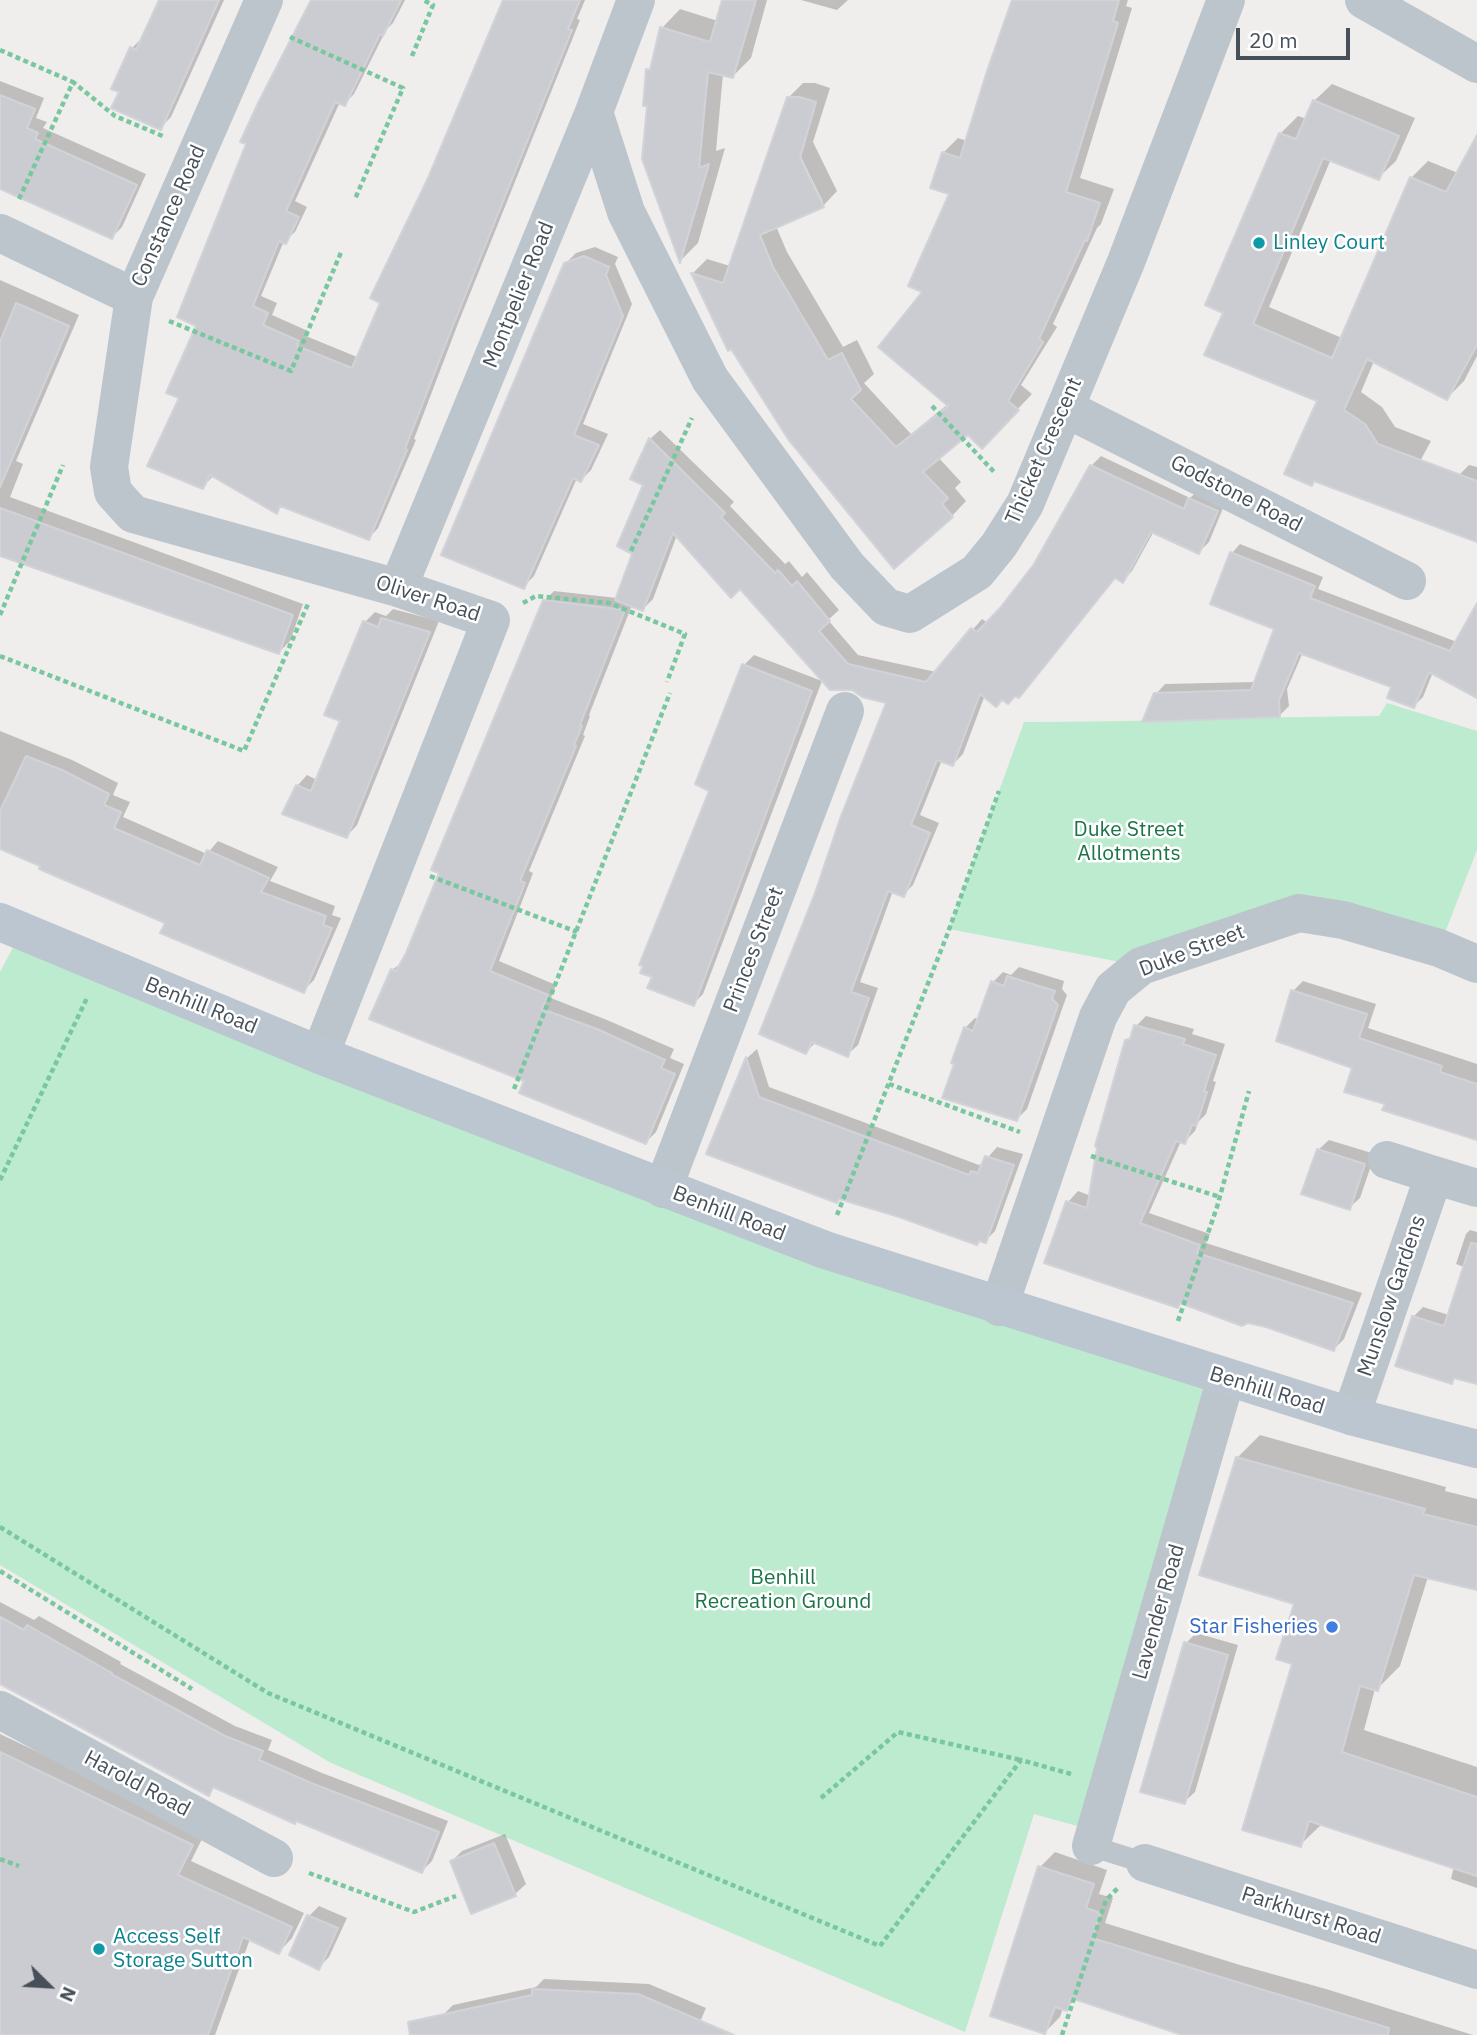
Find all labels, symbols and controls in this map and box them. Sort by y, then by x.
scale bar [1239,14,1353,58]
text: 20 m [1249,26,1298,54]
street label: Constance Road [126,141,212,291]
street label: Montpelier Road [478,218,560,372]
place label: Linley Court [1273,230,1385,256]
marker: Linley Court [1251,235,1267,251]
street label: Thicket Crescent [1000,374,1088,528]
street label: Godstone Road [1166,450,1306,538]
street label: Oliver Road [373,570,483,628]
park label: Duke Street Allotments [1074,817,1184,867]
street label: Princes Street [719,884,789,1016]
street label: Duke Street [1136,919,1248,983]
street label: Benhill Road [141,972,261,1040]
street label: Benhill Road [669,1181,789,1247]
street label: Munslow Gardens [1353,1212,1431,1380]
street label: Benhill Road [1206,1362,1328,1420]
street label: Lavender Road [1128,1541,1190,1683]
park label: Benhill Recreation Ground [695,1565,871,1615]
place label: Star Fisheries [1189,1614,1318,1640]
marker: Star Fisheries [1324,1619,1340,1635]
street label: Harold Road [80,1746,194,1822]
street label: Parkhurst Road [1238,1882,1384,1950]
place label: Access Self Storage Sutton [113,1924,253,1974]
marker: Access Self Storage Sutton [91,1941,107,1957]
north arrow [14,1951,84,2021]
text: N [54,1983,82,2006]

